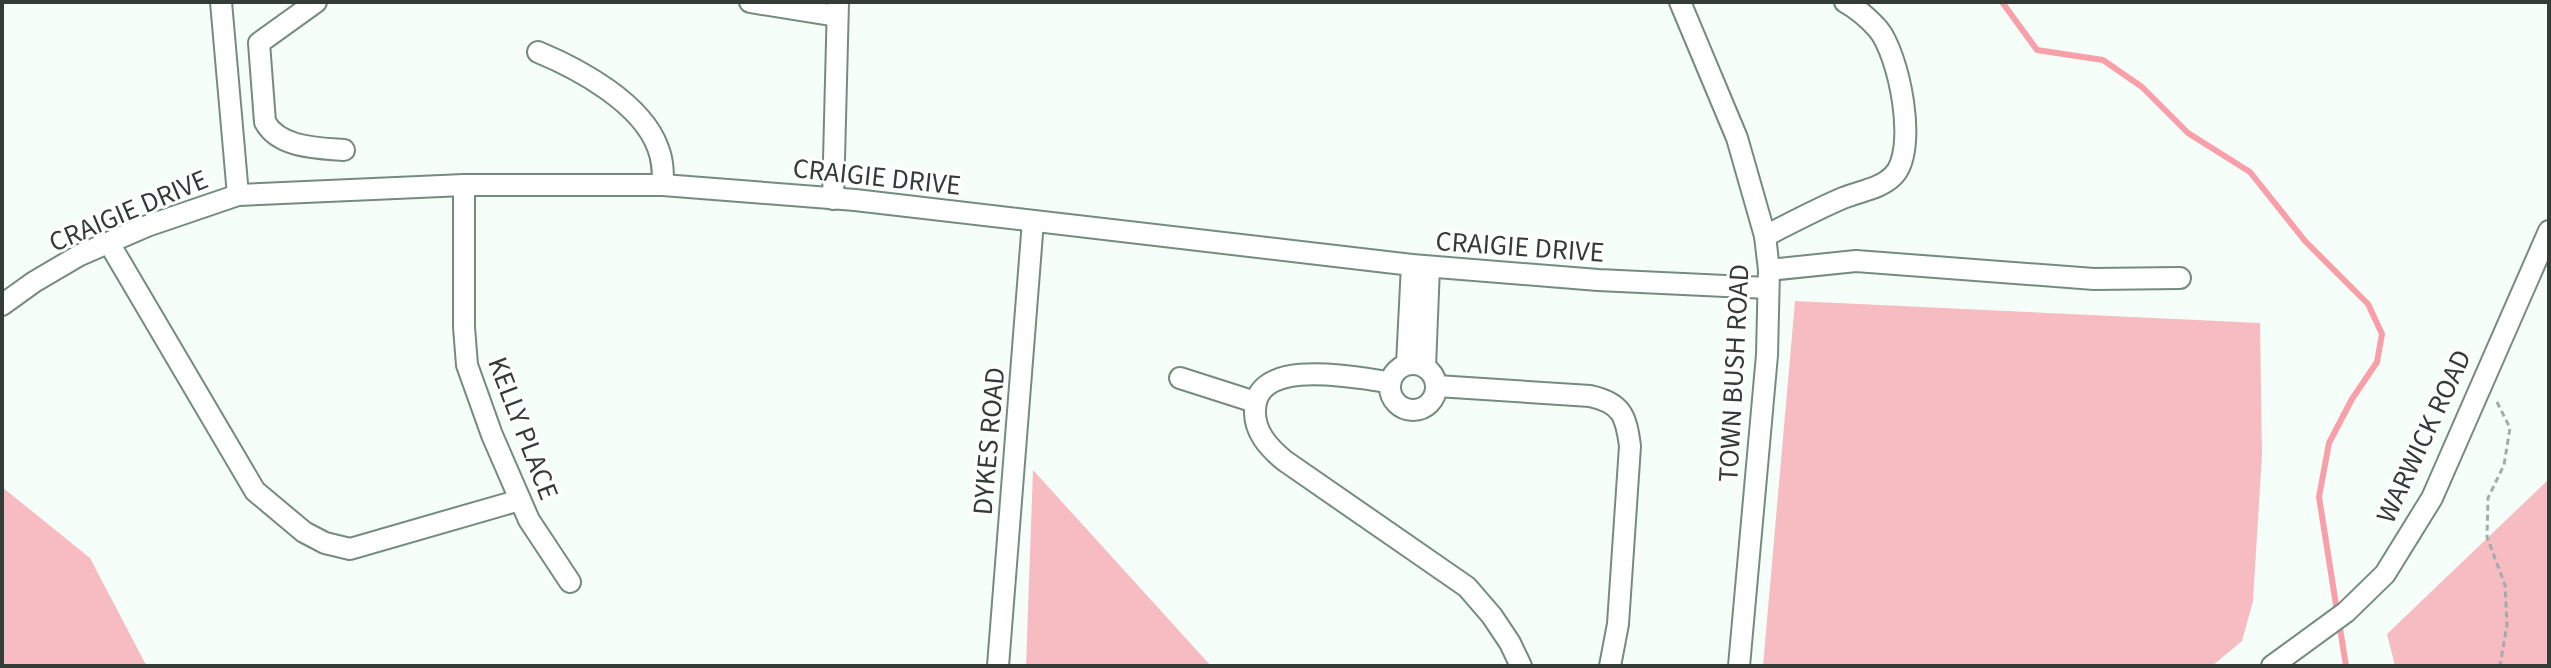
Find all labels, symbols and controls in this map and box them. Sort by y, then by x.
street label: CRAIGIE DRIVE [791,148,963,206]
street label: CRAIGIE DRIVE [43,159,214,262]
street label: CRAIGIE DRIVE [1434,221,1606,273]
street label: TOWN BUSH ROAD [1708,263,1760,483]
street label: WARWICK ROAD [2366,343,2482,530]
street label: KELLY PLACE [477,351,569,506]
street label: DYKES ROAD [963,366,1015,517]

